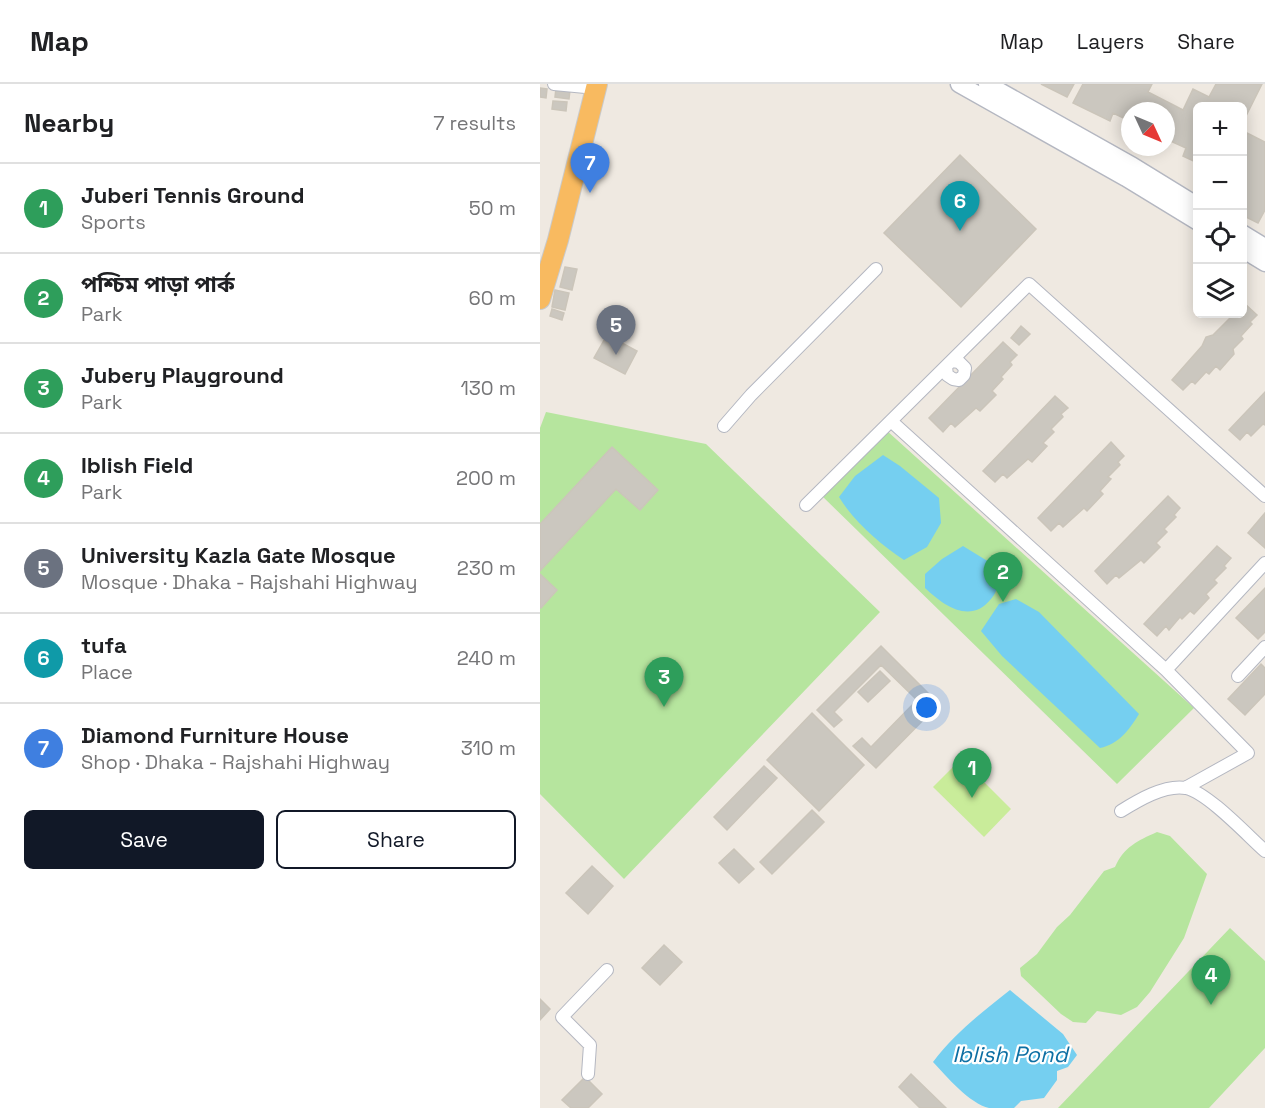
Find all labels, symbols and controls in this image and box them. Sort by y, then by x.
text: Map [30,23,89,59]
text: Map [1000,28,1044,55]
text: Layers [1077,28,1144,55]
text: Share [1177,28,1235,55]
north arrow [1121,102,1175,156]
map controls [1193,102,1247,318]
button: + [1193,102,1247,156]
text: Nearby [24,106,114,140]
text: 7 results [433,110,516,136]
pin: 7 [571,144,610,193]
button: − [1193,156,1247,210]
text: Juberi Tennis Ground [81,181,305,209]
pin: 6 [940,182,980,231]
text: 1 [39,195,48,221]
text: 50 m [469,195,516,221]
text: Sports [81,209,146,235]
button: locate [1193,210,1247,264]
button: layers [1193,264,1247,318]
text: পশ্চিম পাড়া পার্ক [81,270,235,298]
text: 2 [38,285,49,311]
text: 60 m [469,285,516,311]
text: Park [81,301,123,327]
pin: 5 [596,306,636,355]
text: Jubery Playground [81,361,284,389]
text: 3 [37,375,50,401]
text: 130 m [460,375,516,401]
text: Park [81,389,123,415]
text: Iblish Field [81,451,193,479]
text: 4 [37,465,50,491]
text: 200 m [456,465,516,491]
text: Park [81,479,123,505]
text: University Kazla Gate Mosque [81,541,396,569]
pin: 2 [984,552,1022,602]
text: 5 [38,555,50,581]
text: 230 m [457,555,516,581]
text: Mosque · Dhaka - Rajshahi Highway [81,569,417,595]
text: tufa [81,631,127,659]
text: 6 [37,645,50,671]
text: 240 m [457,645,516,671]
pin: 3 [644,658,684,707]
text: Place [81,659,133,685]
your location [912,693,941,722]
text: Diamond Furniture House [81,721,349,749]
text: 7 [38,735,49,761]
text: 310 m [461,735,516,761]
pin: 1 [952,748,992,798]
text: Shop · Dhaka - Rajshahi Highway [81,749,390,775]
button: Save [24,810,264,869]
button: Share [276,810,516,869]
pin: 4 [1192,956,1230,1005]
water label: Iblish Pond [952,1040,1070,1068]

